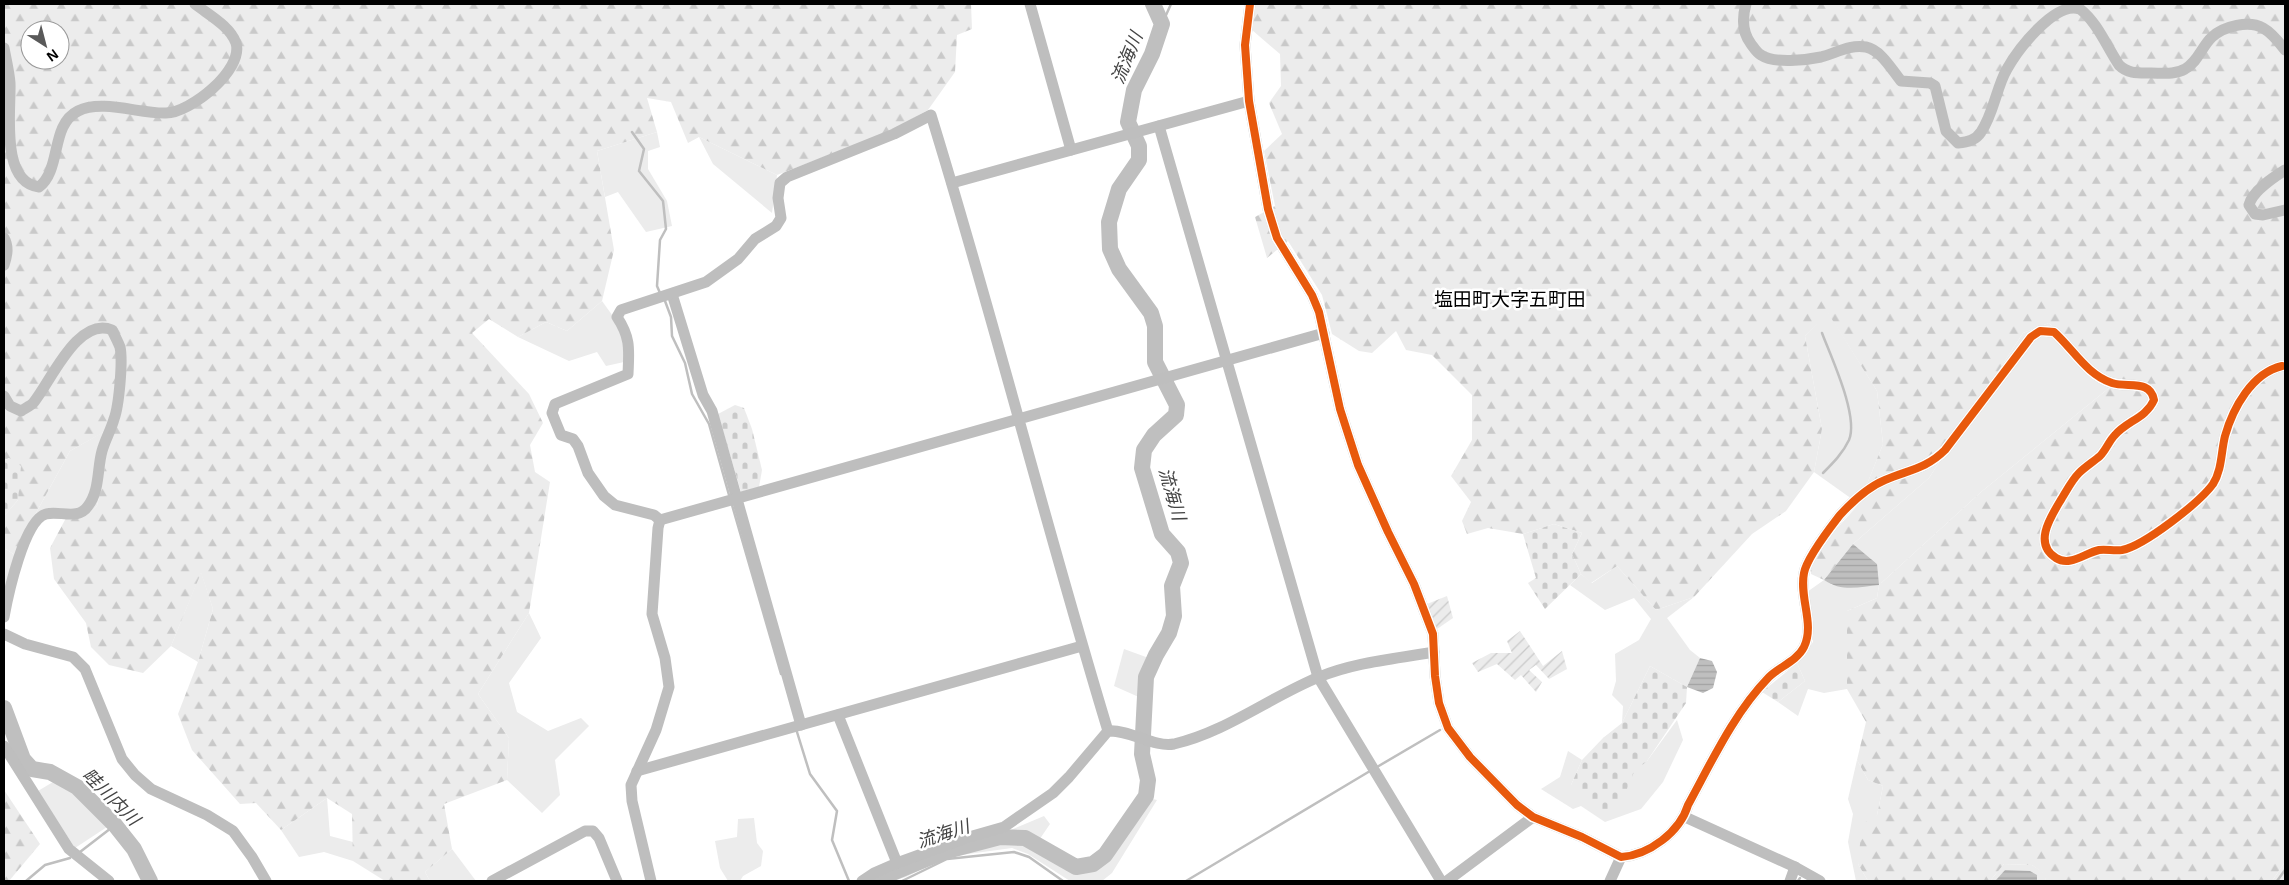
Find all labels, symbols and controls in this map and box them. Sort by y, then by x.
north arrow [20,20,70,70]
water label: 流海川 [1108,27,1147,87]
text: N [44,46,61,65]
district label: 塩田町大字五町田 [1434,289,1586,310]
water label: 流海川 [1155,465,1190,525]
water label: 畦川内川 [78,764,145,831]
water label: 流海川 [914,816,974,852]

